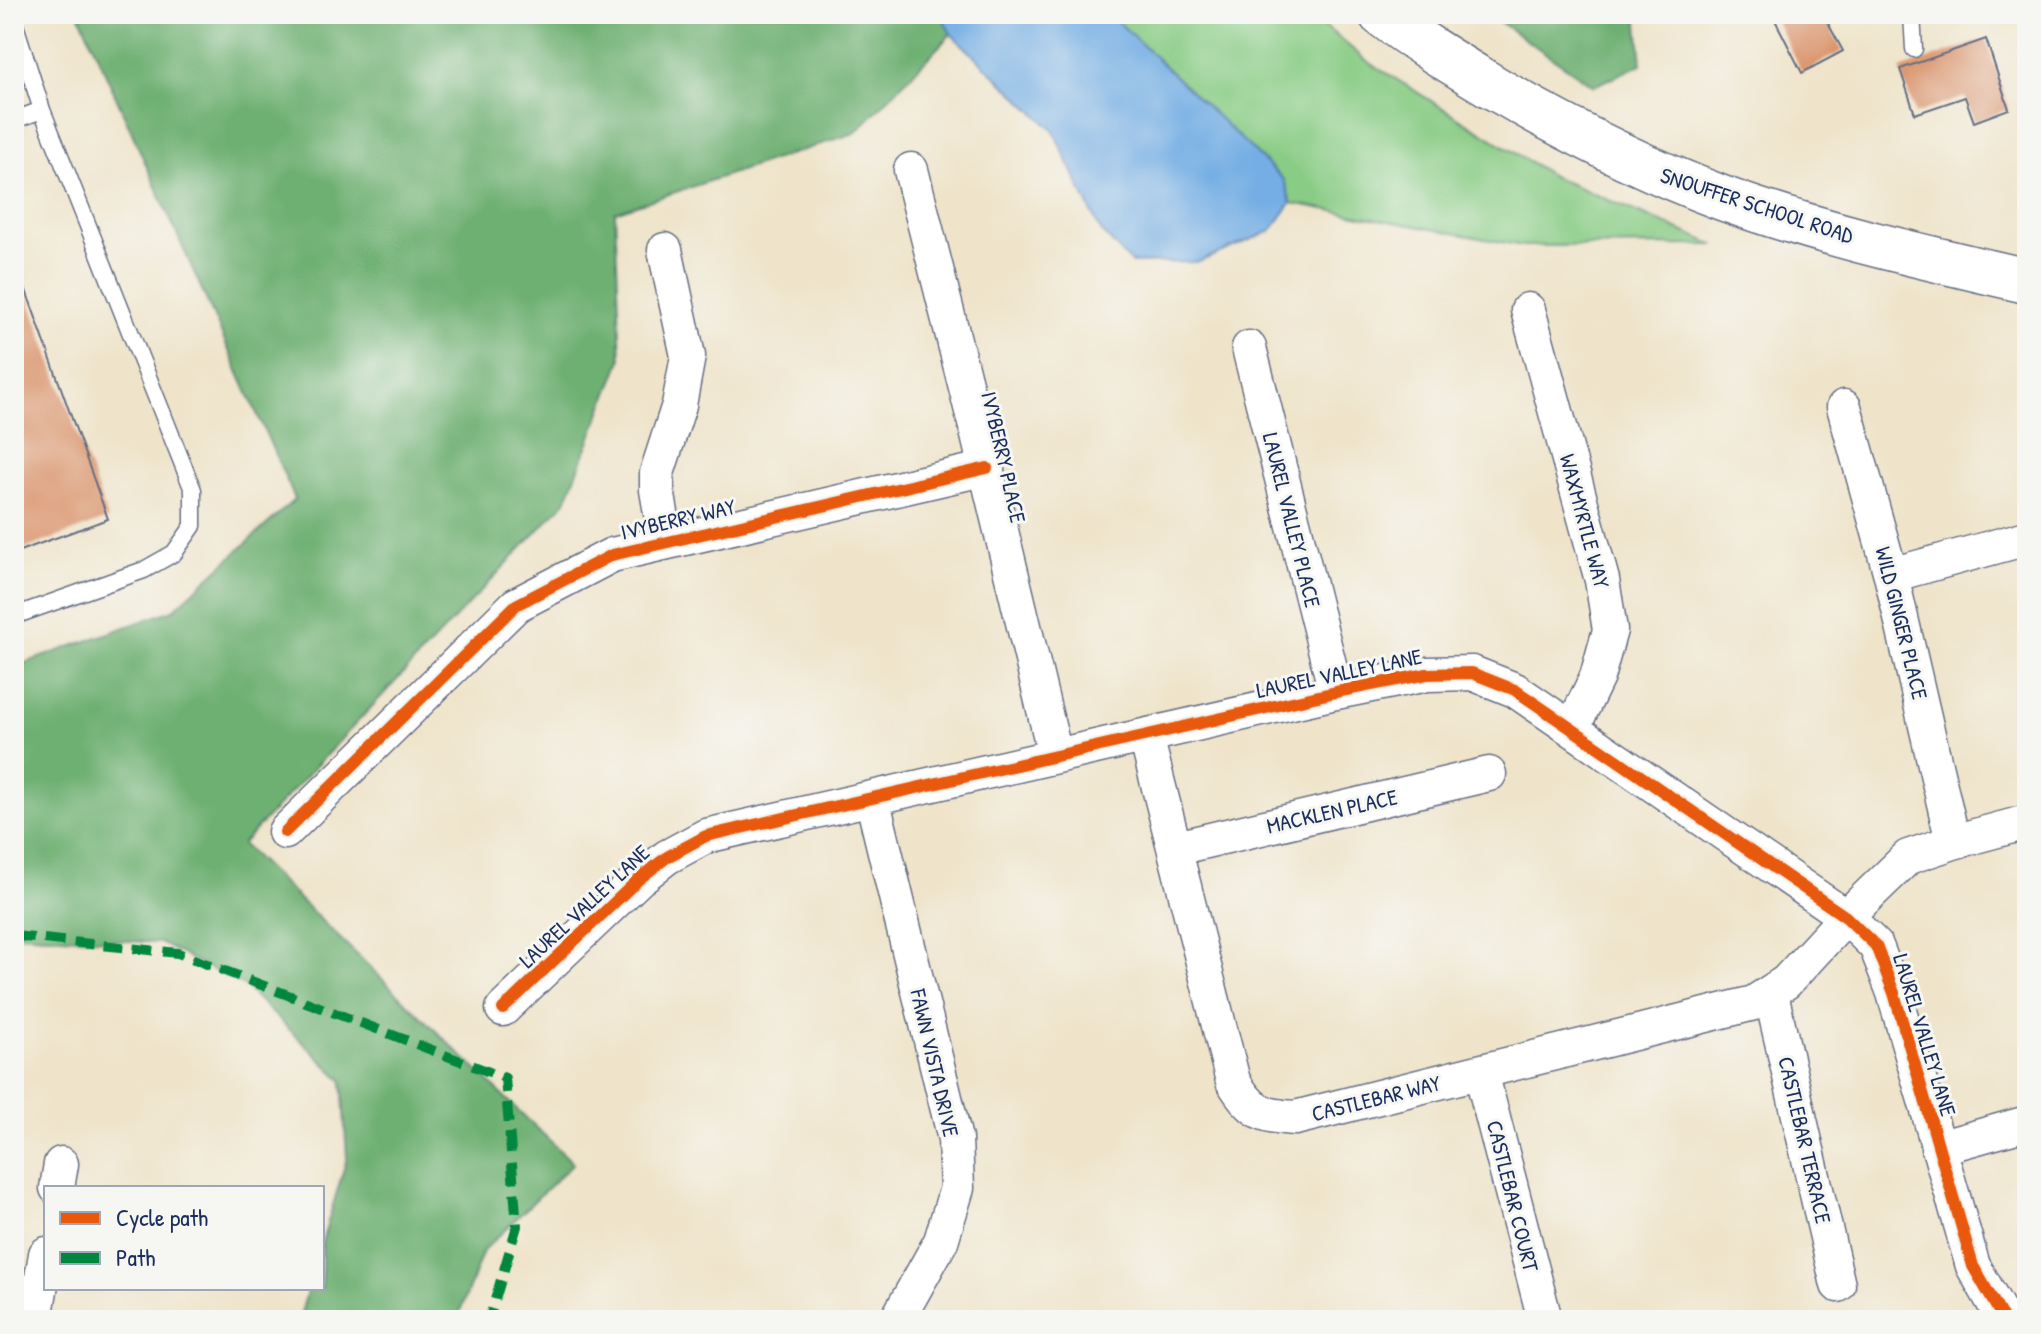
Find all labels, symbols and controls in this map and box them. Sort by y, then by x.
street label: SNOUFFER SCHOOL ROAD [1657,160,1858,250]
street label: IVYBERRY PLACE [974,388,1034,526]
street label: LAUREL VALLEY PLACE [1256,429,1328,611]
street label: WAXMYRTLE WAY [1553,451,1617,592]
street label: IVYBERRY WAY [618,491,739,547]
street label: WILD GINGER PLACE [1869,543,1936,703]
street label: LAUREL VALLEY LANE [1254,641,1425,705]
street label: MACKLEN PLACE [1264,781,1401,841]
street label: LAUREL VALLEY LANE [512,837,656,974]
street label: LAUREL VALLEY LANE [1886,950,1964,1120]
street label: FAWN VISTA DRIVE [903,985,967,1140]
street label: CASTLEBAR TERRACE [1771,1054,1839,1227]
street label: CASTLEBAR WAY [1308,1067,1444,1129]
street label: CASTLEBAR COURT [1480,1117,1546,1275]
legend [44,1186,324,1290]
text: Cycle path [116,1201,208,1233]
text: Path [116,1241,155,1273]

